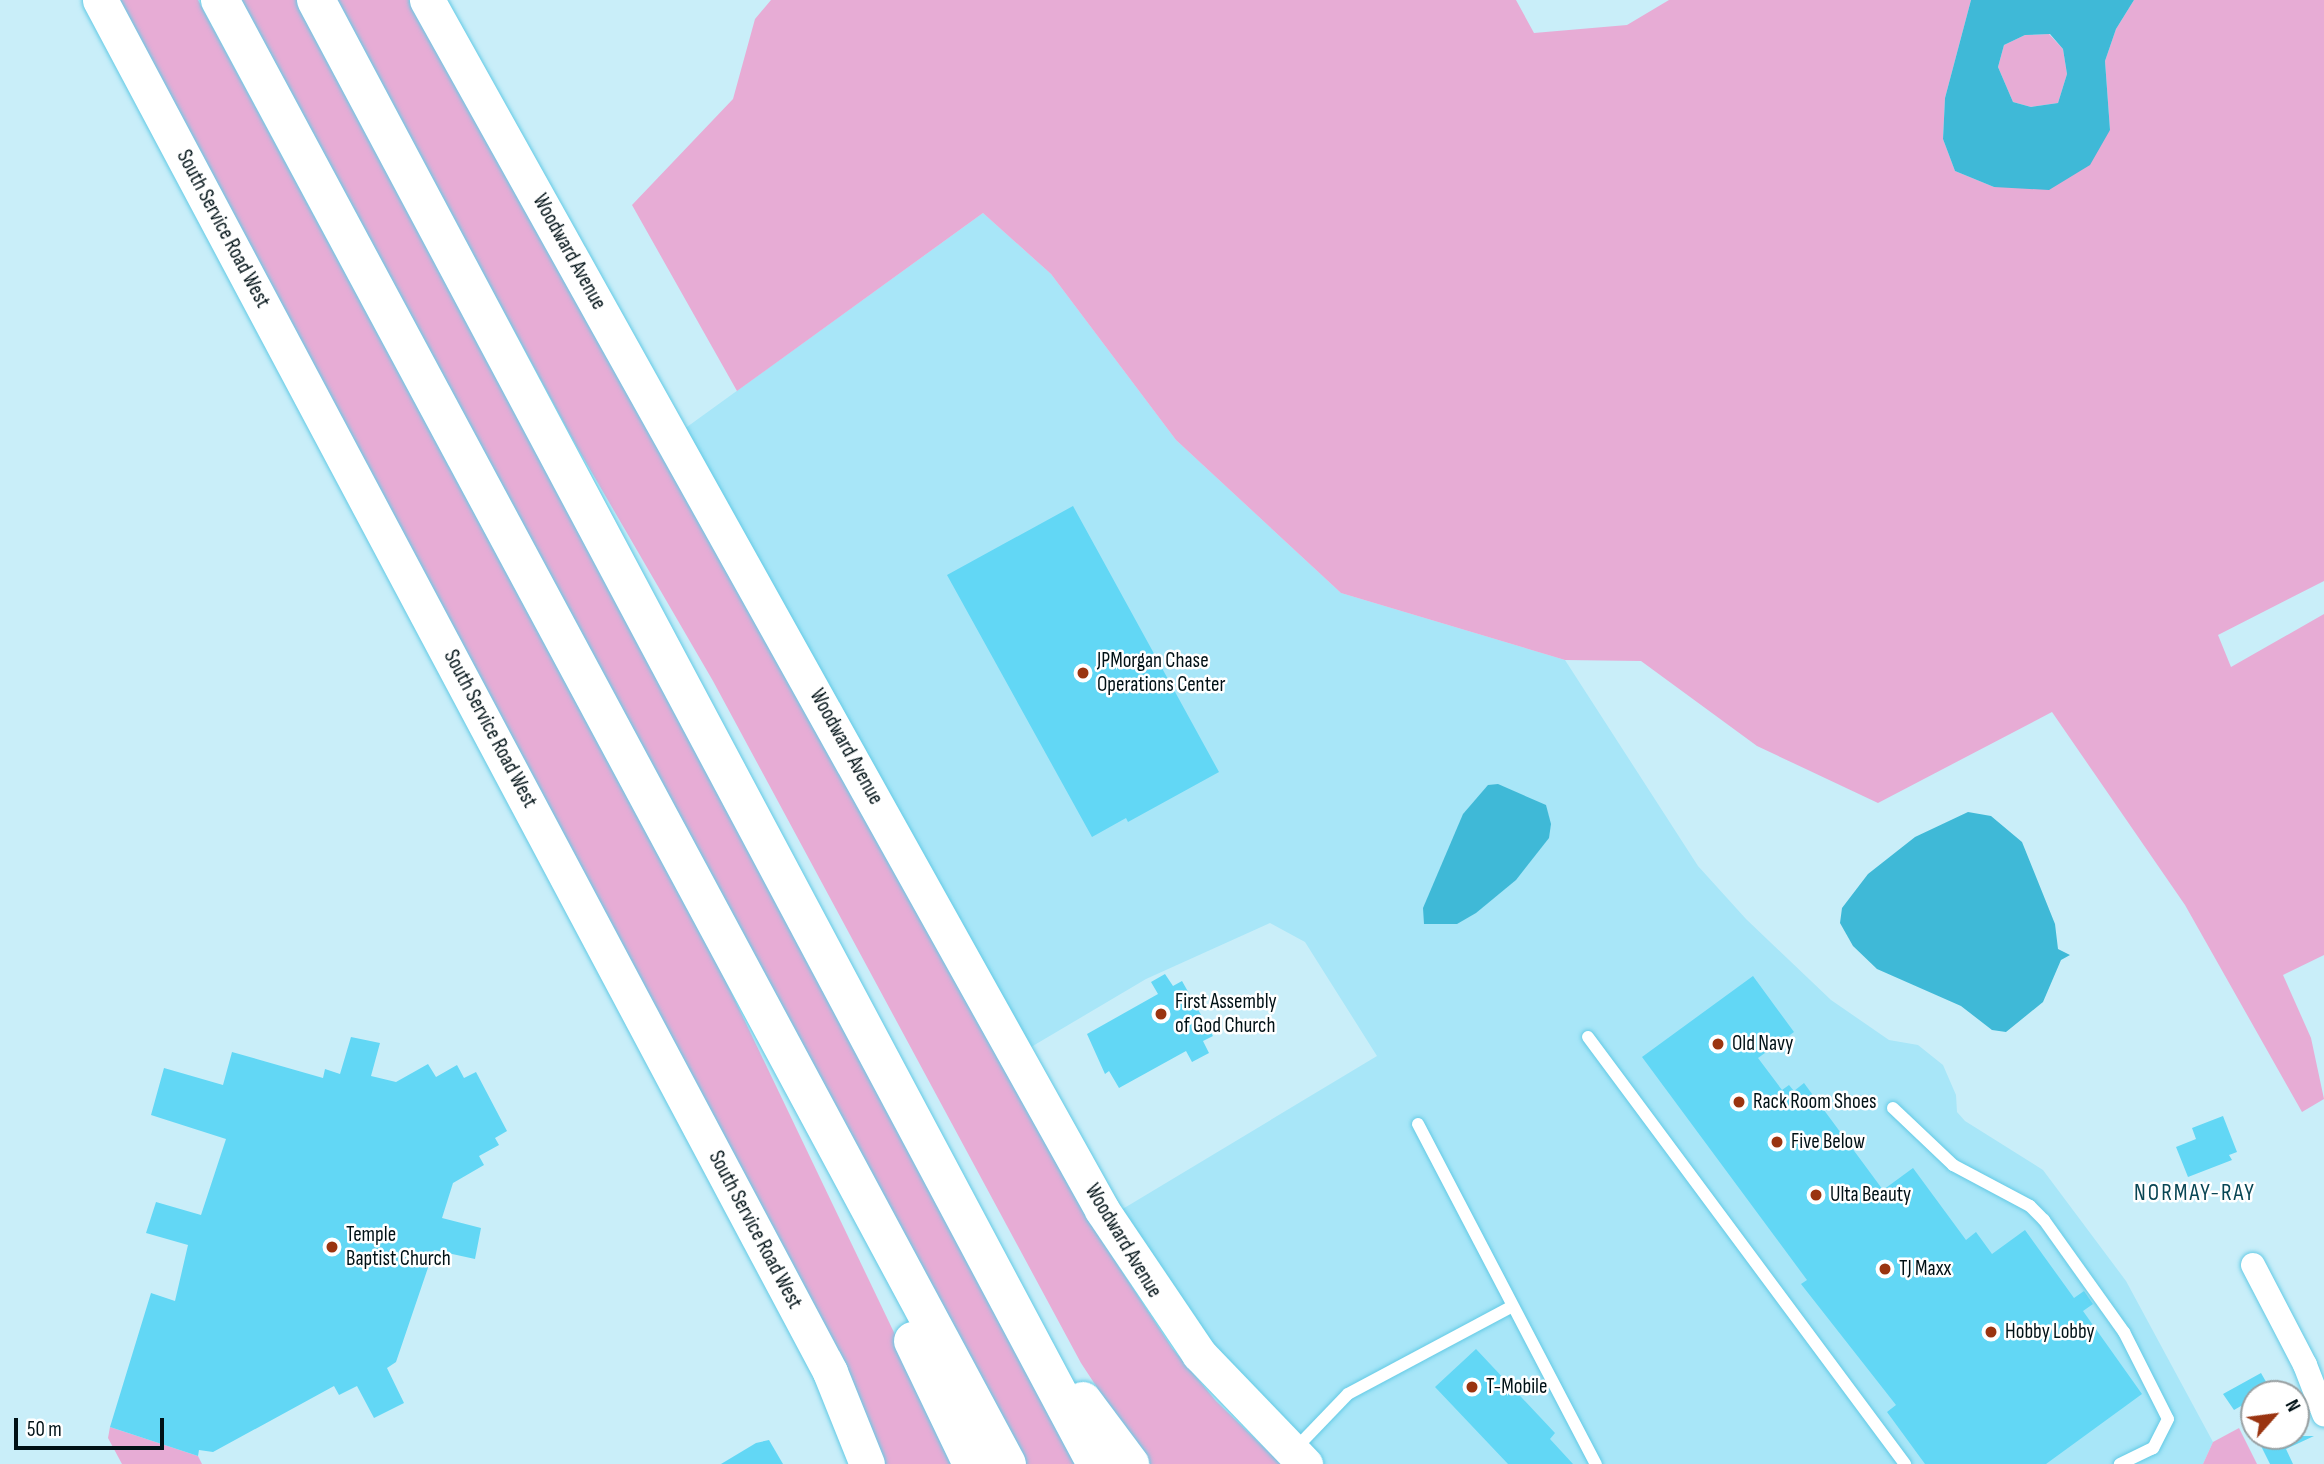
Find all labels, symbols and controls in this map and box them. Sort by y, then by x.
street label: South Service Road West [171,146,275,312]
street label: Woodward Avenue [527,190,611,314]
street label: South Service Road West [438,646,542,812]
place label: JPMorgan Chase Operations Center [1097,648,1225,698]
marker: JPMorgan Chase Operations Center [1075,665,1091,681]
street label: Woodward Avenue [804,685,888,809]
place label: First Assembly of God Church [1175,989,1277,1039]
marker: First Assembly of God Church [1153,1006,1169,1022]
place label: Old Navy [1732,1031,1793,1057]
marker: Old Navy [1710,1036,1726,1052]
place label: Rack Room Shoes [1753,1089,1877,1115]
marker: Rack Room Shoes [1731,1094,1747,1110]
place label: Five Below [1791,1129,1865,1155]
marker: Five Below [1769,1134,1785,1150]
street label: South Service Road West [703,1147,807,1313]
district label: NORMAY-RAY [2135,1179,2255,1207]
street label: Woodward Avenue [1079,1180,1167,1302]
place label: Ulta Beauty [1830,1182,1911,1208]
marker: Ulta Beauty [1808,1187,1824,1203]
place label: Temple Baptist Church [346,1222,451,1272]
marker: Temple Baptist Church [324,1239,340,1255]
place label: TJ Maxx [1899,1256,1951,1282]
marker: TJ Maxx [1877,1261,1893,1277]
place label: Hobby Lobby [2005,1319,2095,1345]
marker: Hobby Lobby [1983,1324,1999,1340]
place label: T-Mobile [1486,1374,1547,1400]
marker: T-Mobile [1464,1379,1480,1395]
north arrow [2240,1380,2310,1450]
text: N [2280,1396,2305,1416]
scale bar [18,1404,168,1448]
text: 50 m [27,1417,62,1442]

